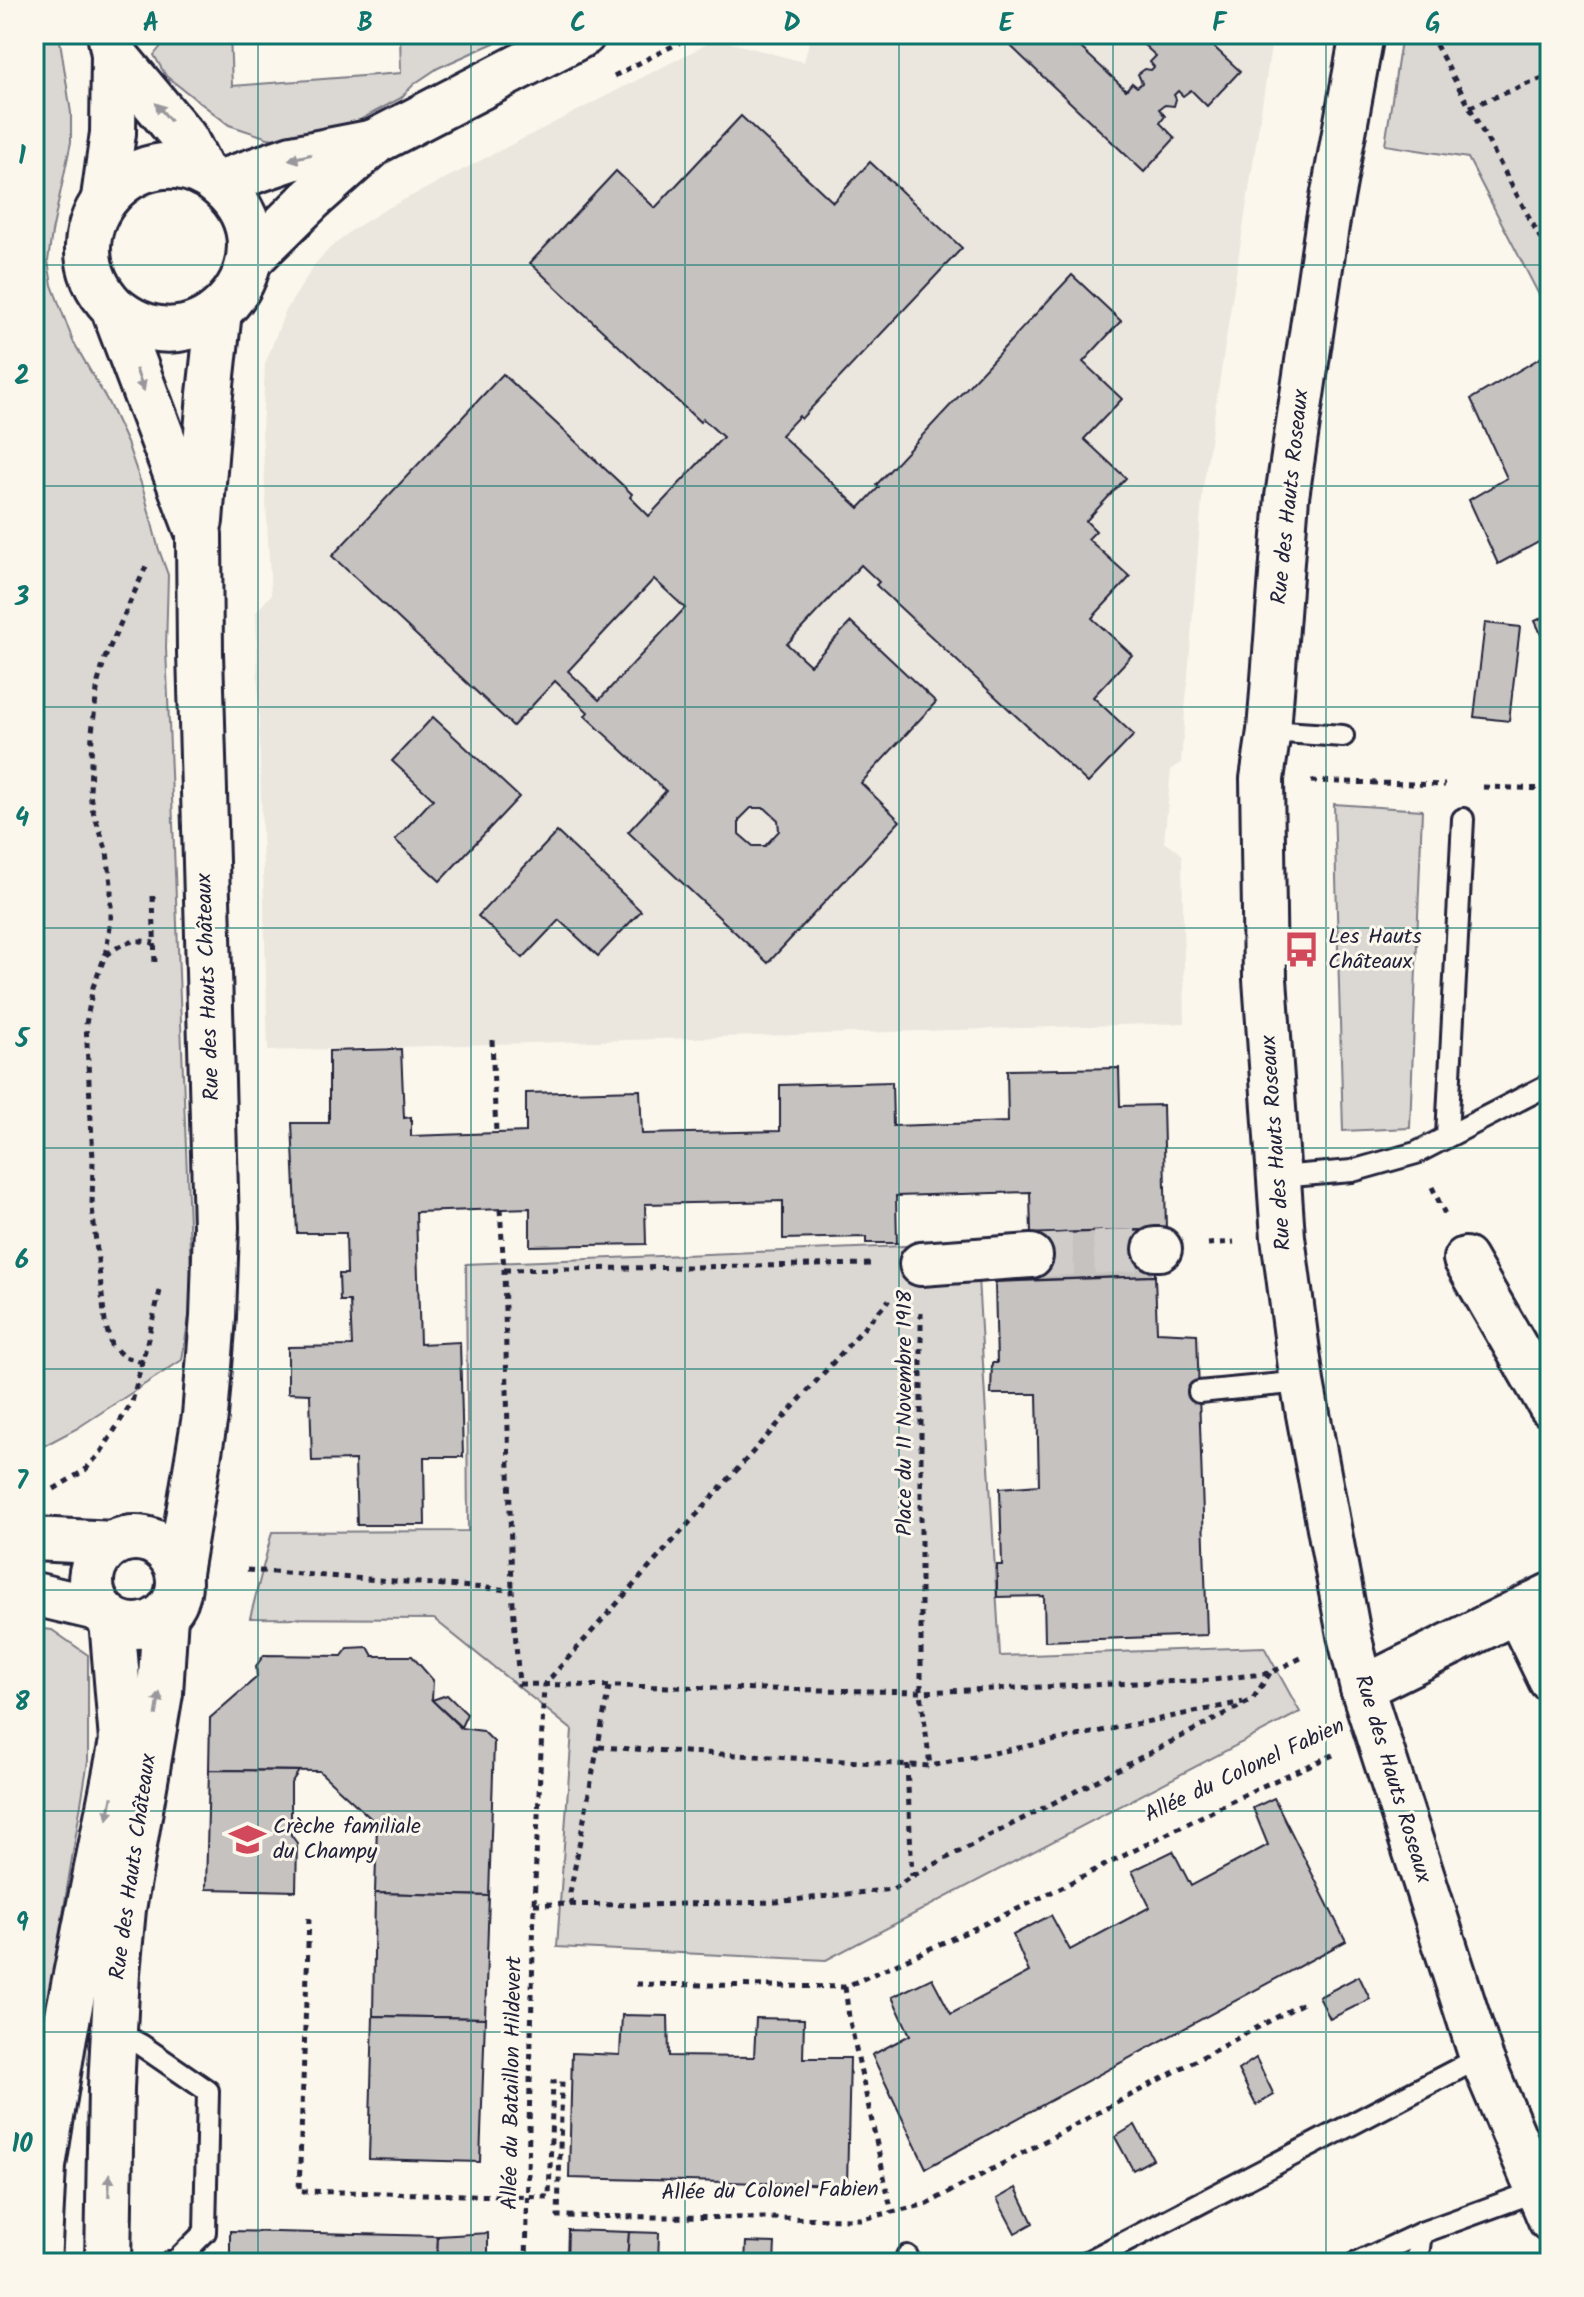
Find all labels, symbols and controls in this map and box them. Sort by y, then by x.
text: A [143,3,159,45]
text: B [357,3,373,45]
text: C [570,3,586,45]
text: D [783,3,801,45]
text: E [999,3,1015,45]
text: F [1212,3,1228,45]
text: G [1425,3,1441,45]
one-way arrow [155,102,172,122]
text: 1 [18,136,26,178]
one-way arrow [287,151,312,164]
text: 2 [14,356,30,398]
one-way arrow [134,368,147,392]
street label: Rue des Hauts Roseaux [1262,387,1320,606]
text: 3 [14,577,29,619]
text: 4 [15,798,29,840]
street label: Rue des Hauts Châteaux [188,872,230,1101]
place label: Les Hauts Châteaux [1328,920,1422,980]
bus stop icon: Les Hauts Châteaux [1283,931,1321,969]
text: 5 [14,1019,30,1061]
street label: Rue des Hauts Roseaux [1252,1033,1302,1252]
text: 6 [15,1240,29,1282]
street label: Place du 11 Novembre 1918 [888,1289,923,1536]
text: 7 [16,1461,29,1503]
street label: Rue des Hauts Roseaux [1344,1671,1440,1888]
text: 8 [14,1682,30,1724]
one-way arrow [152,1692,165,1717]
street label: Allée du Colonel Fabien [1139,1709,1351,1833]
street label: Rue des Hauts Châteaux [101,1751,167,1982]
one-way arrow [103,1796,115,1821]
place label: Crèche familiale du Champy [273,1810,421,1870]
school or university icon: Crèche familiale du Champy [228,1821,266,1859]
text: 9 [15,1903,29,1945]
street label: Allée du Bataillon Hildevert [493,1955,533,2210]
text: 10 [11,2124,33,2166]
one-way arrow [103,2172,116,2197]
street label: Allée du Colonel Fabien [661,2173,879,2211]

